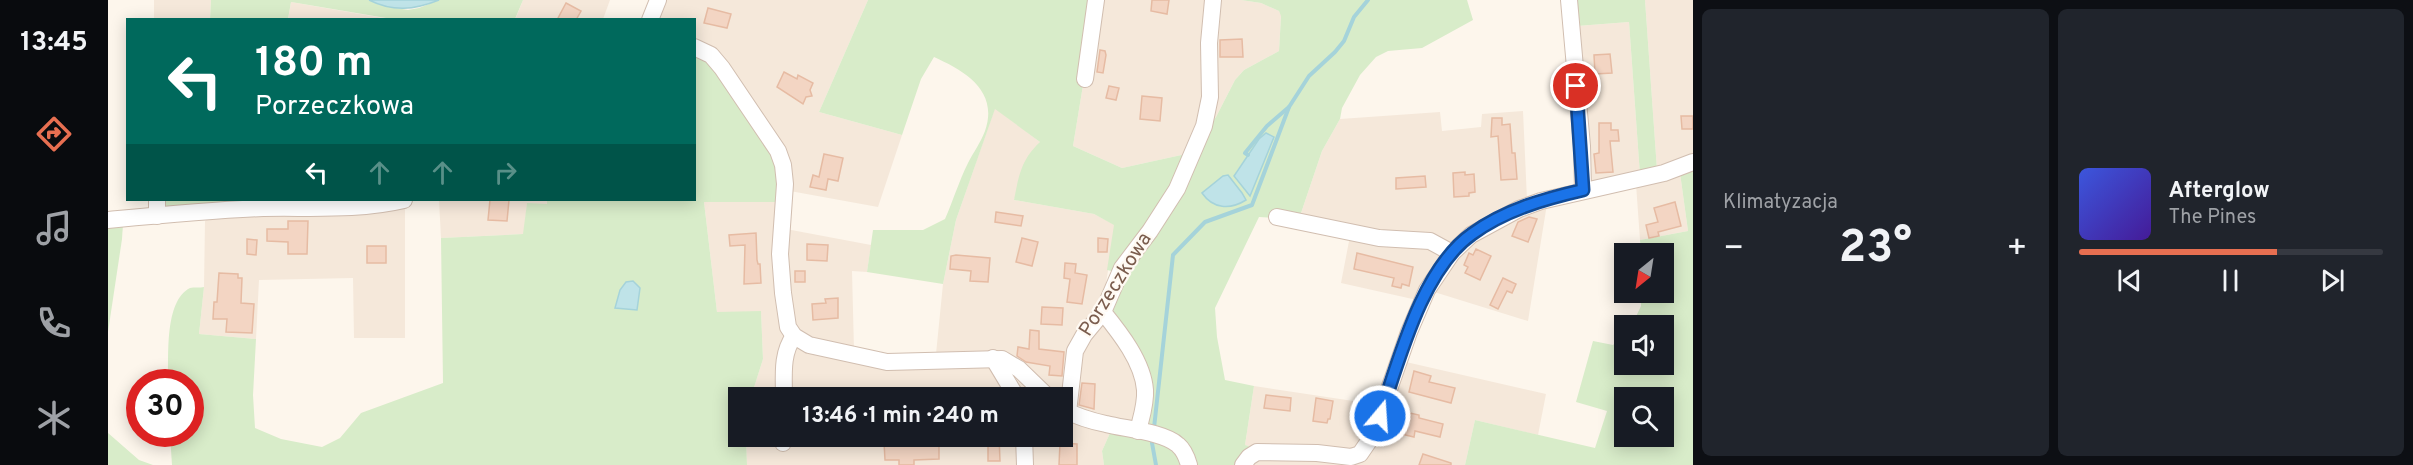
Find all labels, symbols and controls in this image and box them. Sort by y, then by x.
text: 13:45 [20,26,88,60]
text: 180 m [255,38,372,91]
icon: left [156,42,234,120]
pin [1550,60,1601,111]
icon: arrive [1559,69,1592,102]
text: Porzeczkowa [255,90,414,124]
icon: directions [33,113,75,155]
icon: left [300,156,333,189]
icon: ahead [363,156,396,189]
icon: ahead [426,156,459,189]
icon: right [489,156,522,189]
text: Afterglow [2169,178,2270,205]
text: Klimatyzacja [1723,190,1838,216]
text: The Pines [2169,205,2256,231]
icon: music [33,207,75,249]
text: 23° [1839,221,1912,278]
street label: Porzeczkowa [1074,228,1158,342]
text: − [1723,229,1744,271]
text: + [2006,229,2028,271]
north arrow [1614,243,1674,303]
map controls [1614,243,1674,447]
icon: previous [2113,264,2146,297]
icon: pause [2214,264,2247,297]
icon: next [2316,264,2349,297]
icon: phone [33,302,75,344]
button: sound [1614,315,1674,375]
speed limit sign: 30 [126,369,204,447]
position arrow [1348,384,1412,448]
button: search [1614,387,1674,447]
icon: climate [33,397,75,439]
text: 13:46 · 1 min · 240 m [802,403,999,430]

